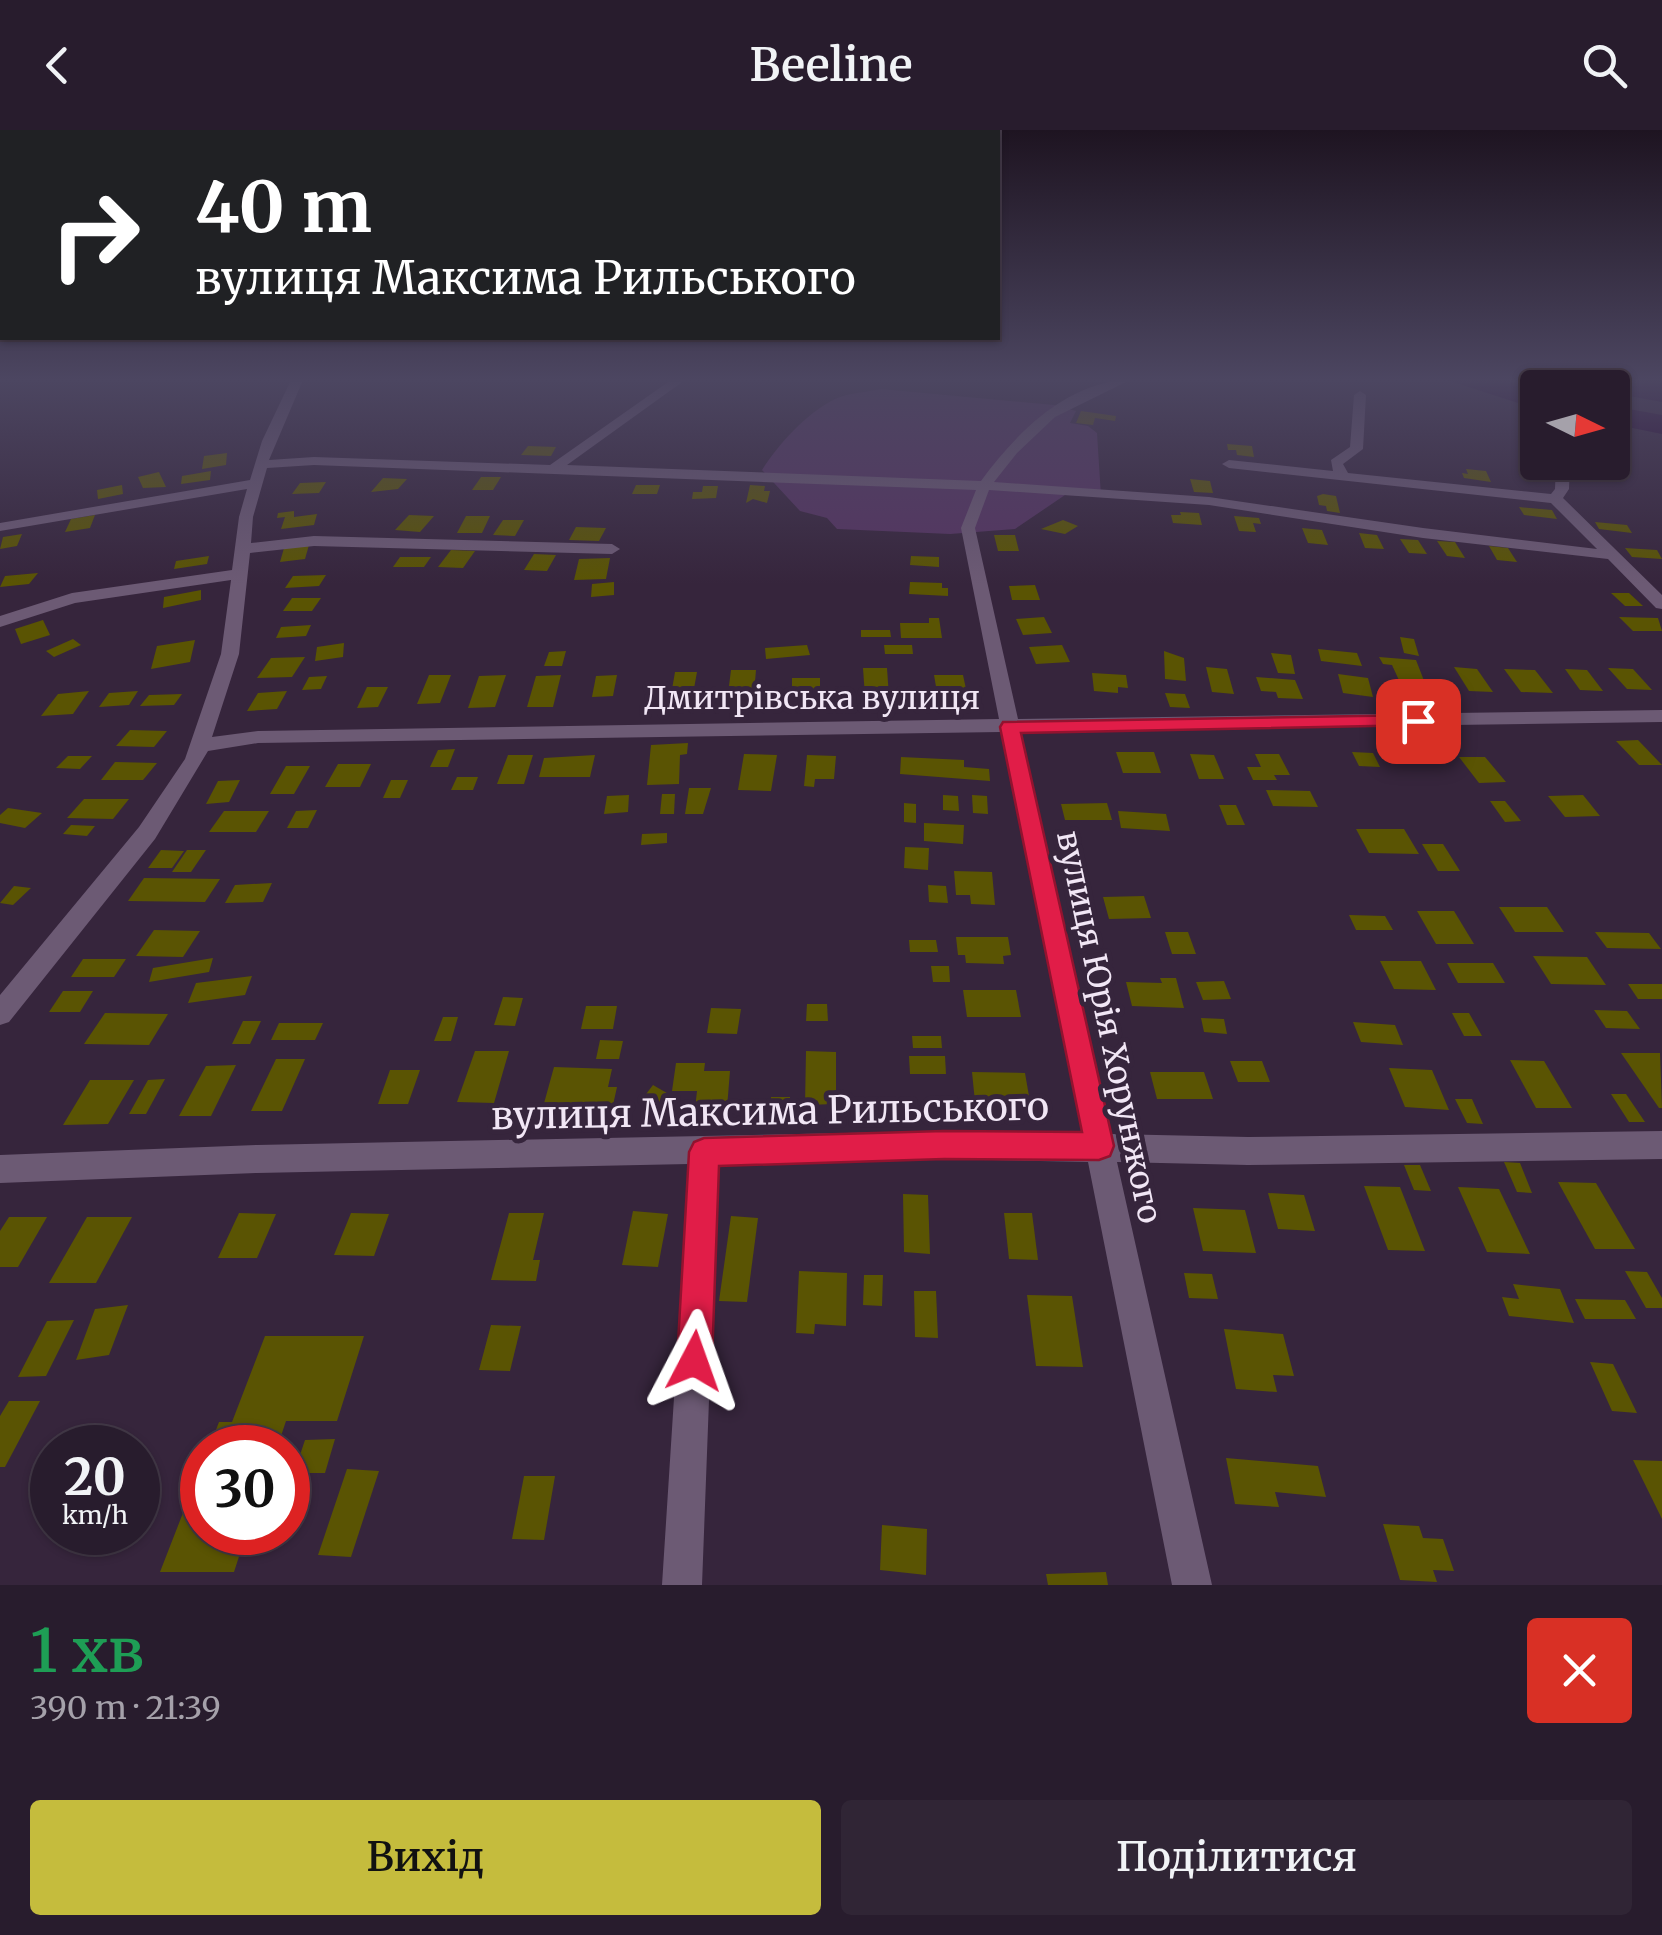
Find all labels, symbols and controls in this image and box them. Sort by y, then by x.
text: Beeline [750,37,912,93]
icon: back [30,38,85,93]
icon: search [1577,38,1632,93]
text: 40 m [195,163,372,251]
icon: right [30,170,160,300]
text: вулиця Максима Рильського [195,250,856,306]
north arrow [1520,370,1630,480]
map controls [1520,370,1630,480]
street label: Дмитрівська вулиця [644,678,980,718]
pin [1376,679,1461,764]
icon: arrive [1391,694,1446,749]
street label: вулиця Юрія Хорунжого [1048,827,1170,1227]
street label: вулиця Максима Рильського [491,1083,1049,1139]
position arrow [642,1309,746,1413]
speed limit sign: 30 [180,1425,310,1555]
text: 20 [64,1446,126,1509]
text: km/h [62,1499,128,1531]
text: 1 хв [30,1613,144,1688]
button: close [1527,1618,1632,1723]
text: 390 m · 21:39 [30,1688,221,1728]
button: Вихід [30,1800,821,1915]
button: Поділитися [841,1800,1632,1915]

